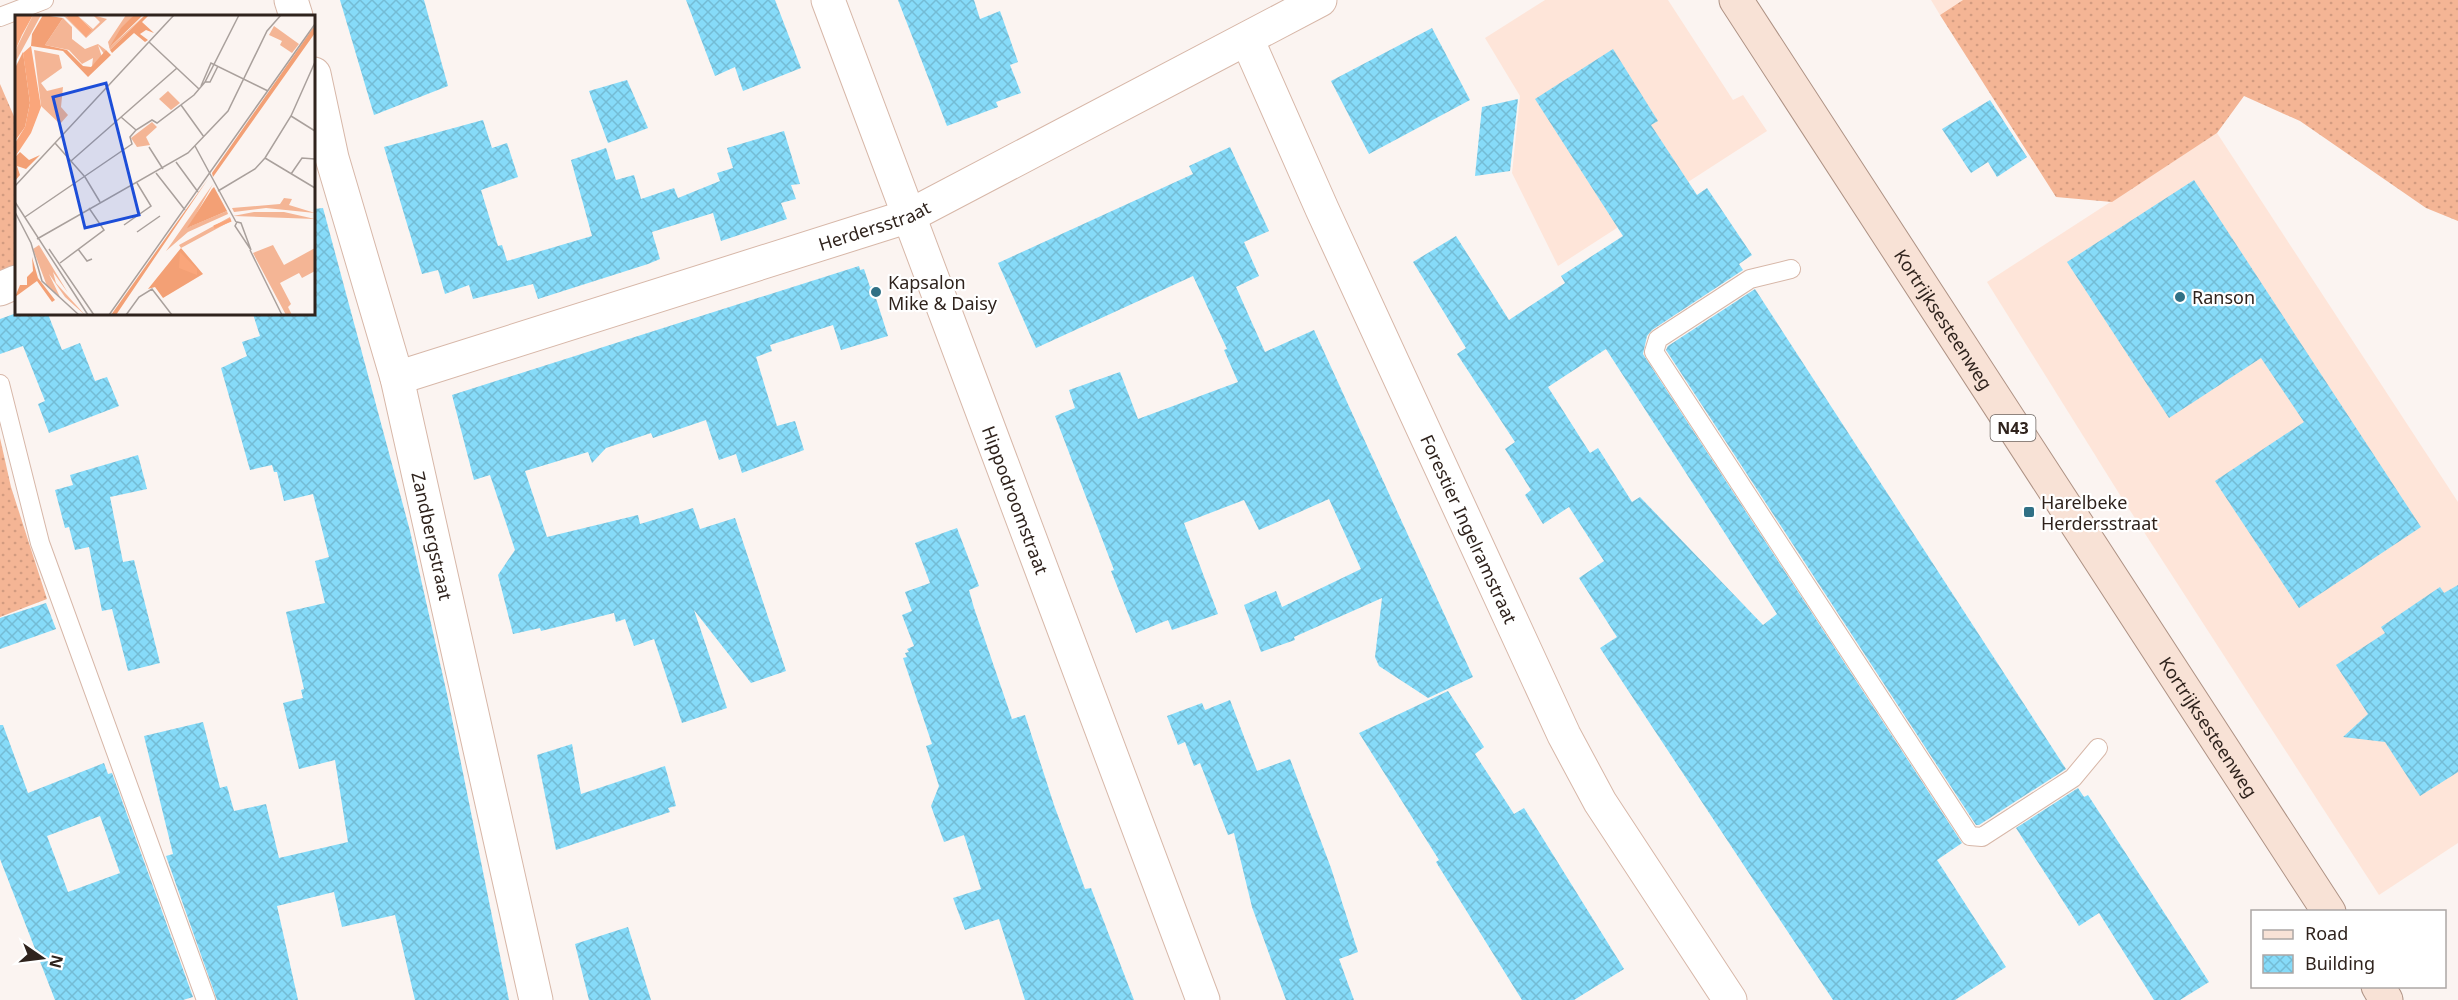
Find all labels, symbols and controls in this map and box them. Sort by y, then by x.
inset map [15,15,315,315]
street label: Herdersstraat [815,195,935,256]
street label: Kortrijksesteenweg [1889,245,1998,394]
place label: Kapsalon Mike & Daisy [888,270,998,315]
marker: Kapsalon Mike & Daisy [869,285,883,299]
place label: Ranson [2192,285,2255,309]
marker: Ranson [2173,290,2187,304]
road number: N43 [1990,415,2036,441]
street label: Hippodroomstraat [977,422,1054,578]
street label: Forestier Ingelramstraat [1415,431,1523,628]
street label: Zandbergstraat [406,469,458,603]
place label: Harelbeke Herdersstraat [2041,490,2158,535]
marker: Harelbeke Herdersstraat [2022,505,2036,519]
street label: Kortrijksesteenweg [2154,652,2263,802]
legend [2251,910,2446,988]
text: Road [2305,921,2348,945]
north arrow [12,928,72,988]
text: Building [2305,951,2375,975]
text: N [44,953,69,971]

